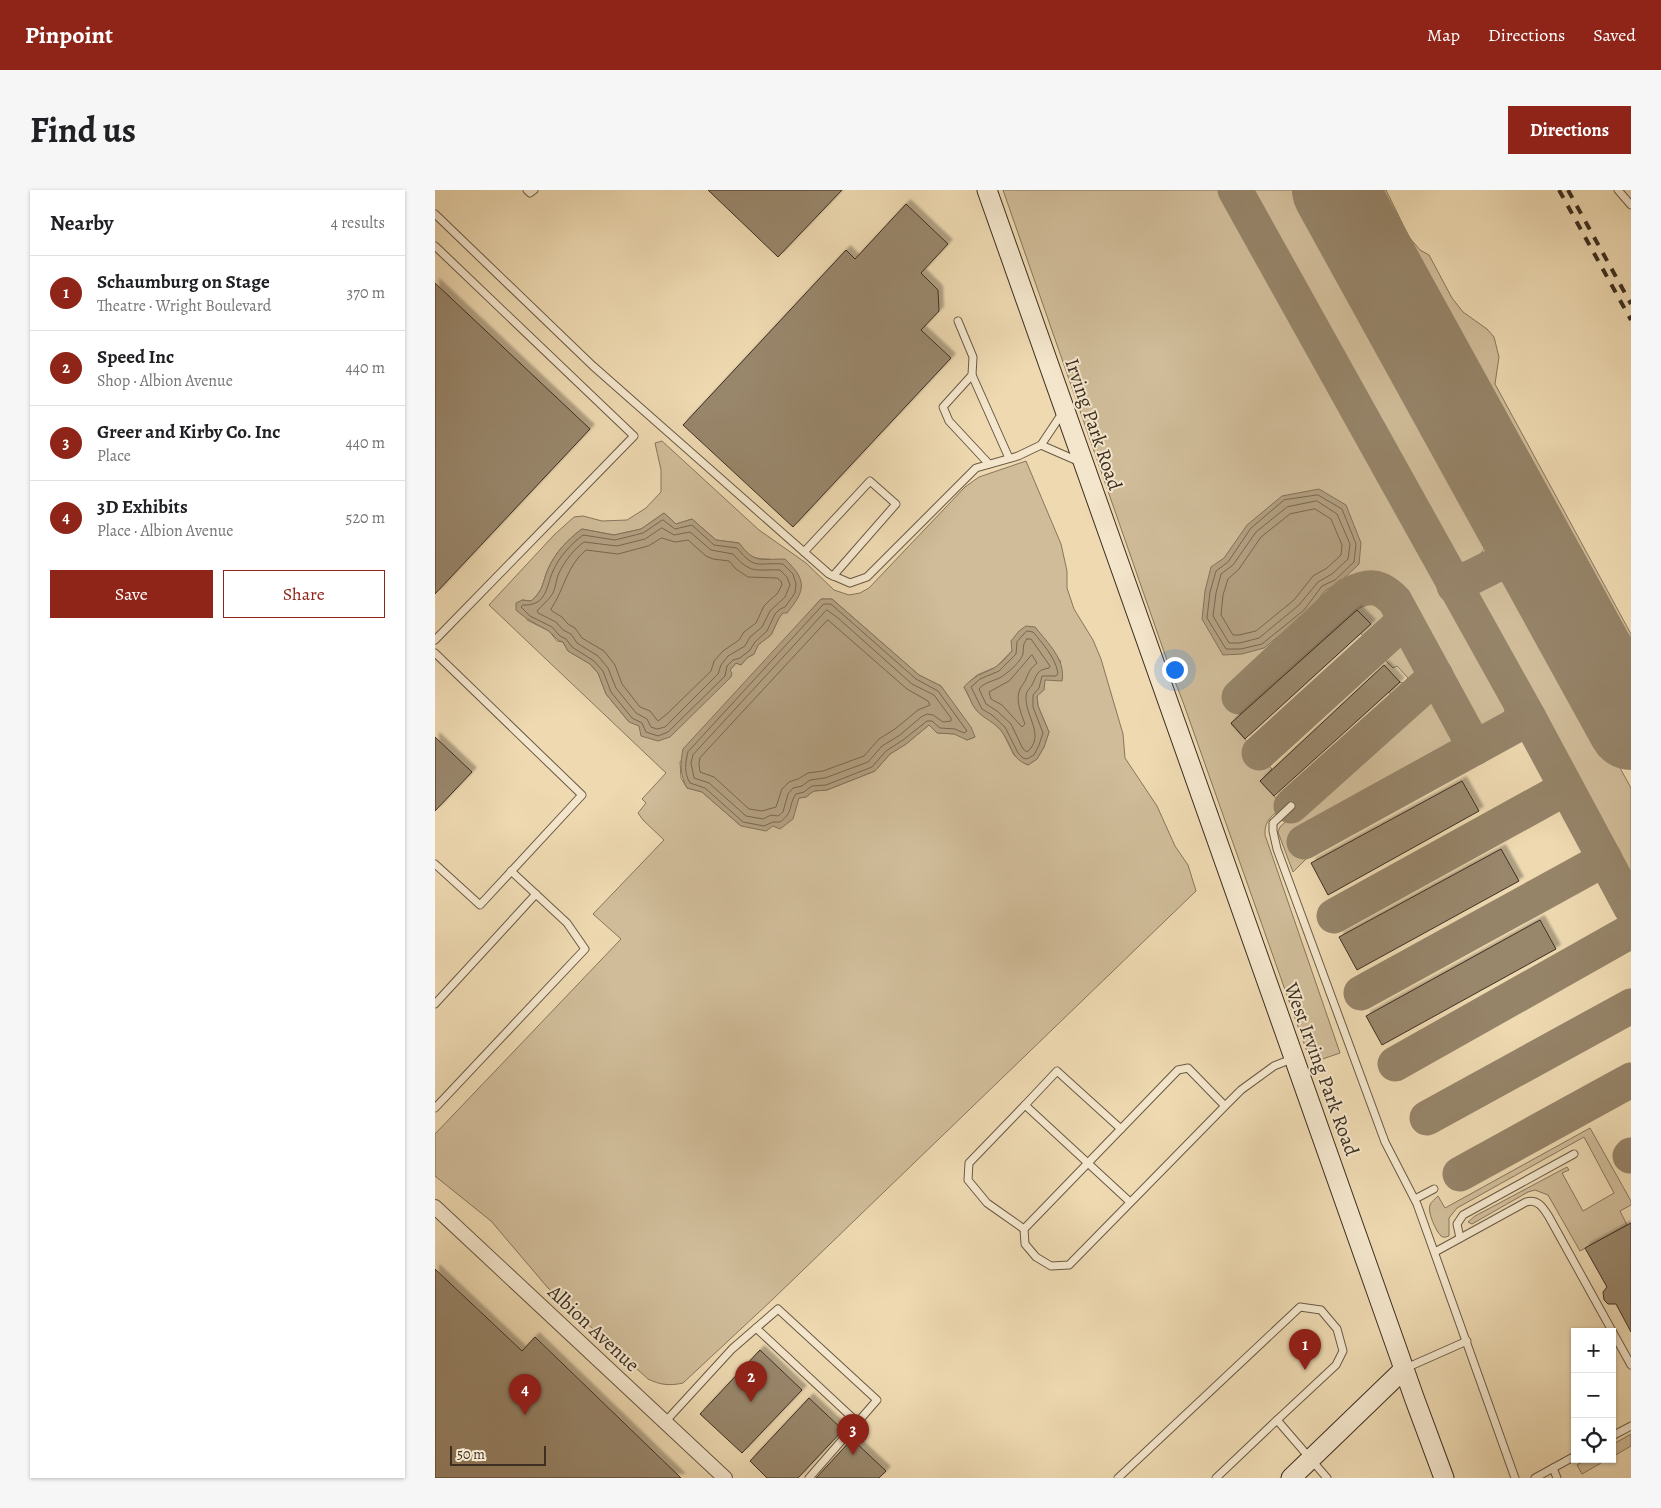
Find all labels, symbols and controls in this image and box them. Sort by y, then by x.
text: Pinpoint [25,19,113,51]
text: Map [1427,23,1460,47]
text: Directions [1488,23,1565,47]
text: Saved [1593,23,1636,47]
text: Find us [30,106,136,154]
button: Directions [1508,106,1631,154]
text: Nearby [50,209,113,237]
text: 4 results [331,212,385,234]
text: Schaumburg on Stage [97,269,270,295]
text: 1 [63,282,69,304]
text: 370 m [347,282,385,304]
text: Theatre · Wright Boulevard [97,295,271,317]
text: Speed Inc [97,344,174,370]
street label: Irving Park Road [1058,355,1129,494]
text: 2 [62,357,70,379]
text: 440 m [345,357,385,379]
text: Shop · Albion Avenue [97,370,233,392]
text: Greer and Kirby Co. Inc [97,419,280,445]
text: 3 [63,432,69,454]
text: 440 m [345,432,385,454]
text: Place [97,445,131,467]
text: 3D Exhibits [97,494,188,520]
text: 4 [62,507,70,529]
text: 520 m [346,507,385,529]
text: Place · Albion Avenue [97,520,234,542]
button: Save [50,570,213,618]
button: Share [223,570,385,618]
your location [1162,657,1188,683]
street label: West Irving Park Road [1277,978,1365,1160]
street label: Albion Avenue [541,1278,645,1378]
map controls [1571,1328,1616,1463]
button: + [1571,1328,1616,1373]
pin: 1 [1289,1329,1321,1370]
pin: 2 [735,1361,767,1402]
button: − [1571,1373,1616,1418]
pin: 4 [509,1374,541,1415]
pin: 3 [837,1414,869,1455]
button: locate [1571,1418,1616,1463]
scale bar [450,1443,546,1466]
text: 50 m [457,1445,485,1464]

